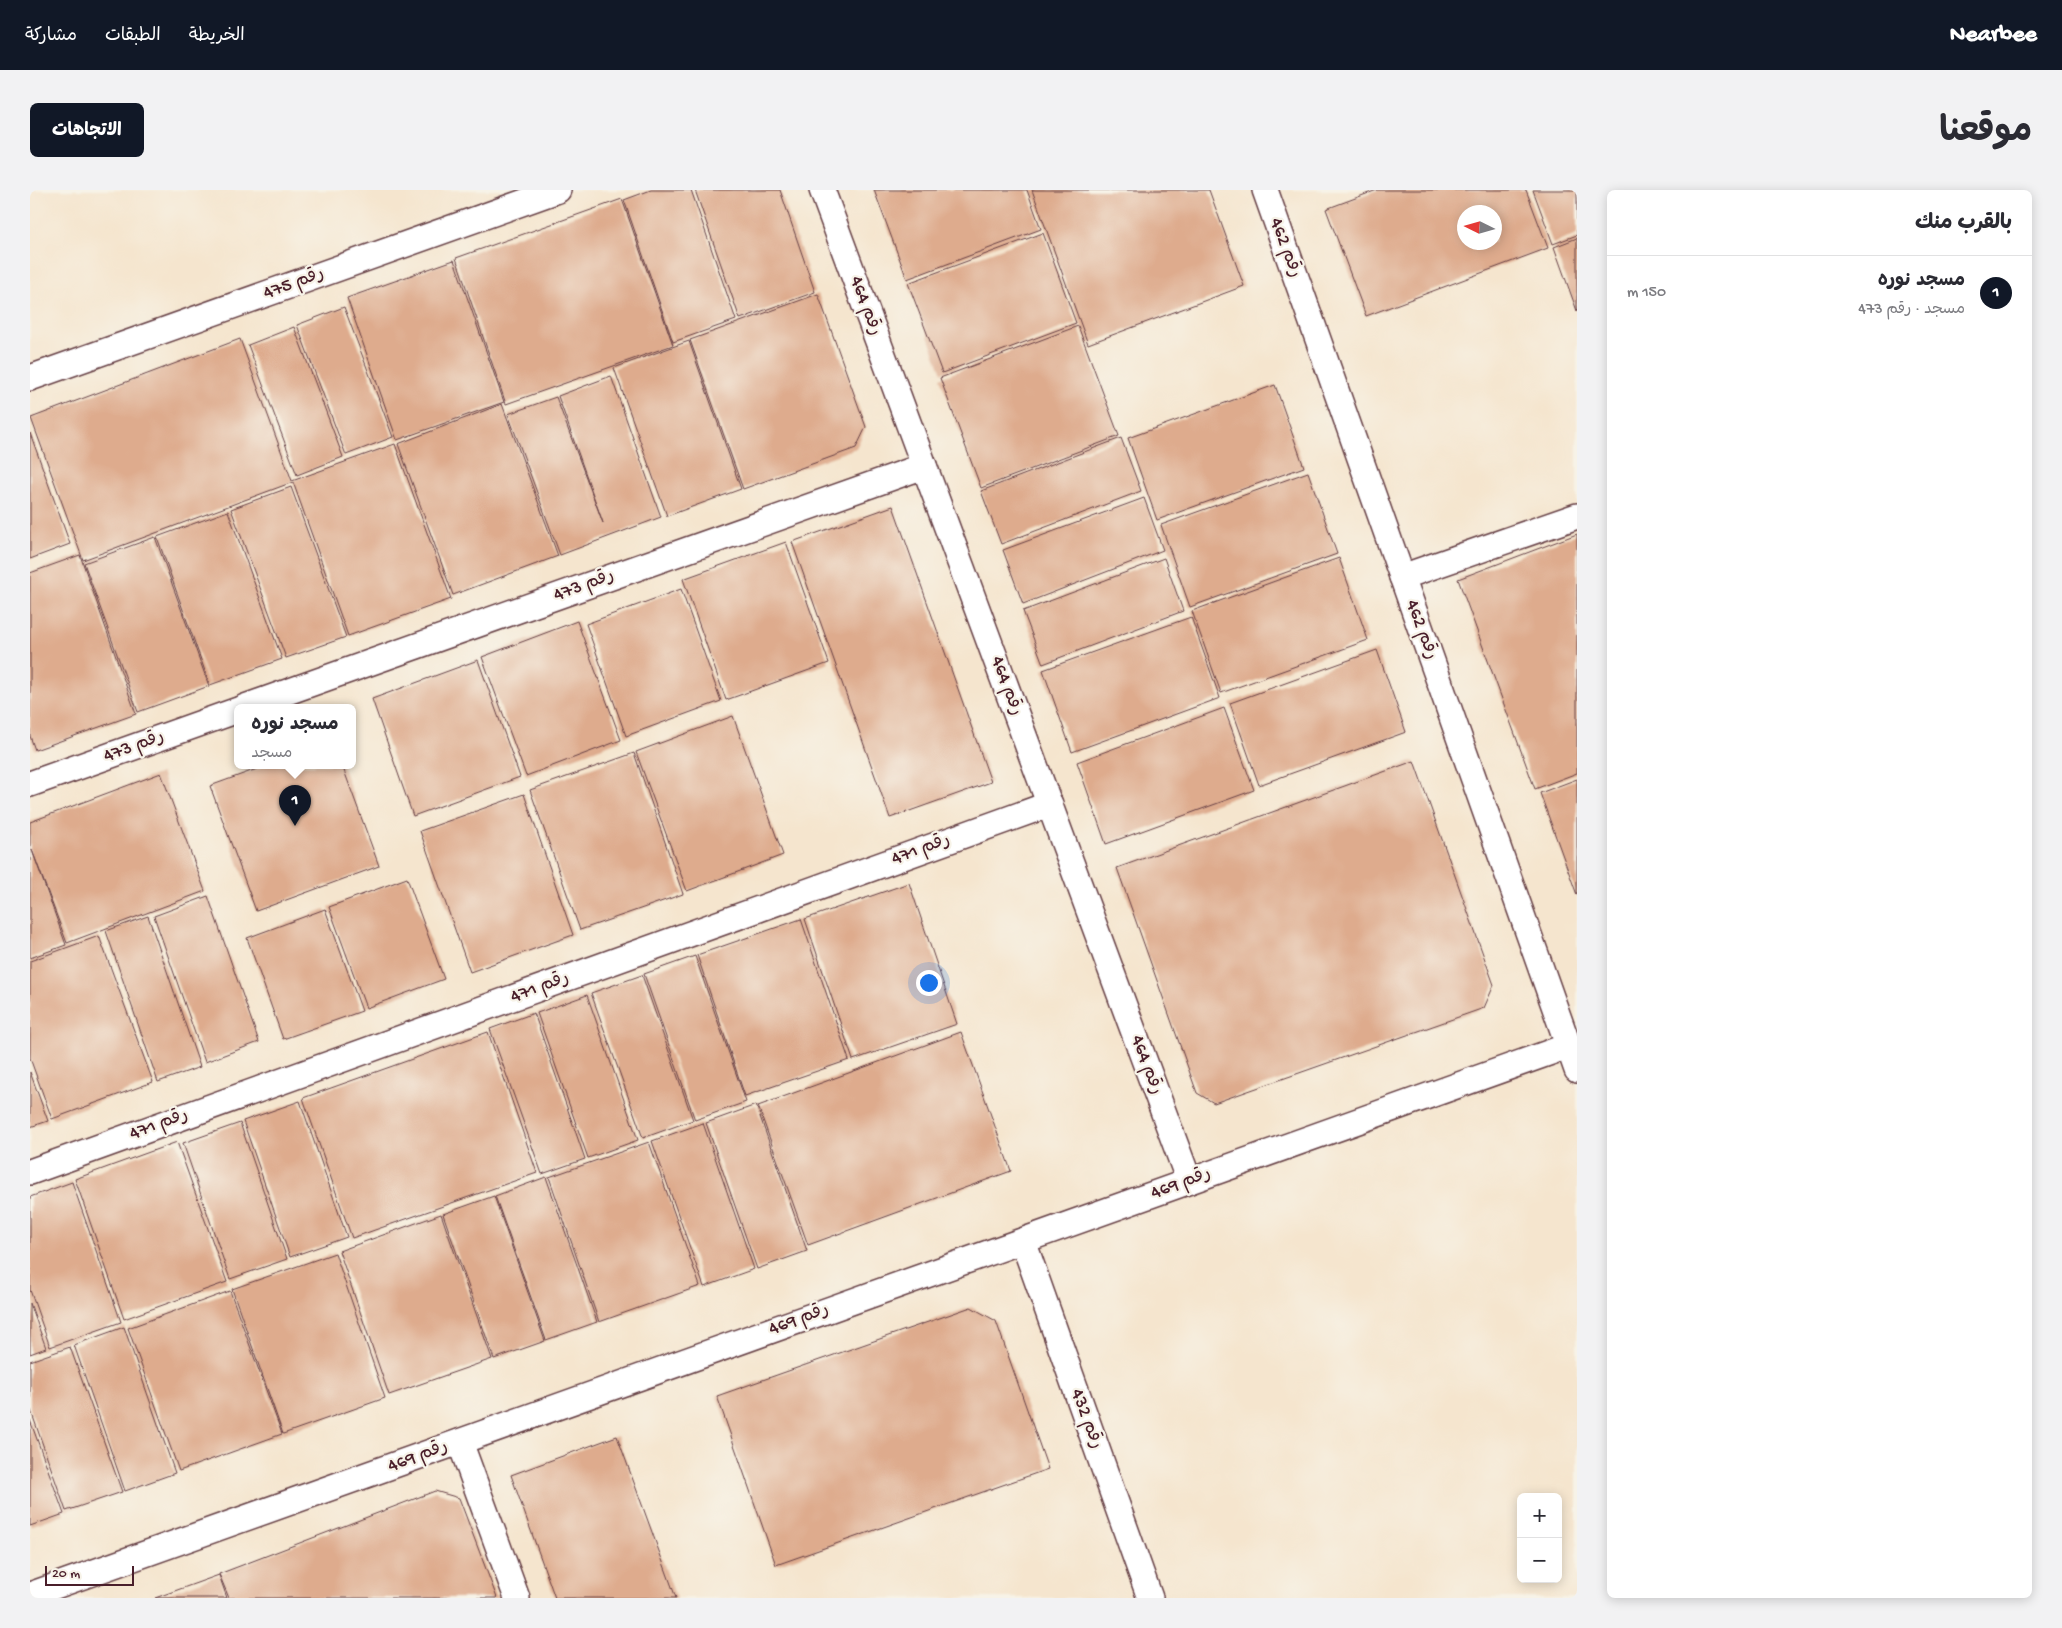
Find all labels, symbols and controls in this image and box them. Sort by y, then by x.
text: Nearbee [1950,21,2037,50]
text: مشاركة [25,26,77,47]
text: الطبقات [105,26,161,47]
text: الخريطة [189,26,245,47]
button: الاتجاهات [30,103,144,157]
text: موقعنا [1939,113,2032,154]
north arrow [1457,205,1502,250]
text: بالقرب منك [1915,212,2012,237]
street label: رقم 462 [1264,215,1306,281]
street label: رقم 475 [260,262,328,306]
text: مسجد نوره [1878,270,1965,293]
street label: رقم 464 [844,273,886,339]
text: 150 m [1627,284,1666,303]
text: 1 [1993,284,1999,303]
text: مسجد · رقم 473 [1858,301,1965,320]
street label: رقم 473 [551,564,617,608]
street label: رقم 462 [1400,597,1442,663]
street label: رقم 464 [985,653,1027,719]
popup [234,704,356,769]
text: مسجد نوره [251,714,339,737]
street label: رقم 473 [101,725,167,769]
text: مسجد [251,745,292,764]
pin: 1 [279,785,311,826]
street label: رقم 471 [889,829,953,871]
street label: رقم 471 [508,967,572,1009]
your location [916,970,942,996]
street label: رقم 464 [1125,1032,1167,1098]
street label: رقم 471 [127,1104,191,1146]
street label: رقم 469 [1148,1163,1214,1205]
street label: رقم 469 [766,1299,832,1341]
street label: رقم 432 [1065,1386,1107,1452]
street label: رقم 469 [385,1436,451,1478]
map controls [1517,1493,1562,1583]
button: + [1517,1493,1562,1538]
button: − [1517,1538,1562,1583]
scale bar [45,1563,134,1586]
text: 20 m [52,1566,80,1583]

